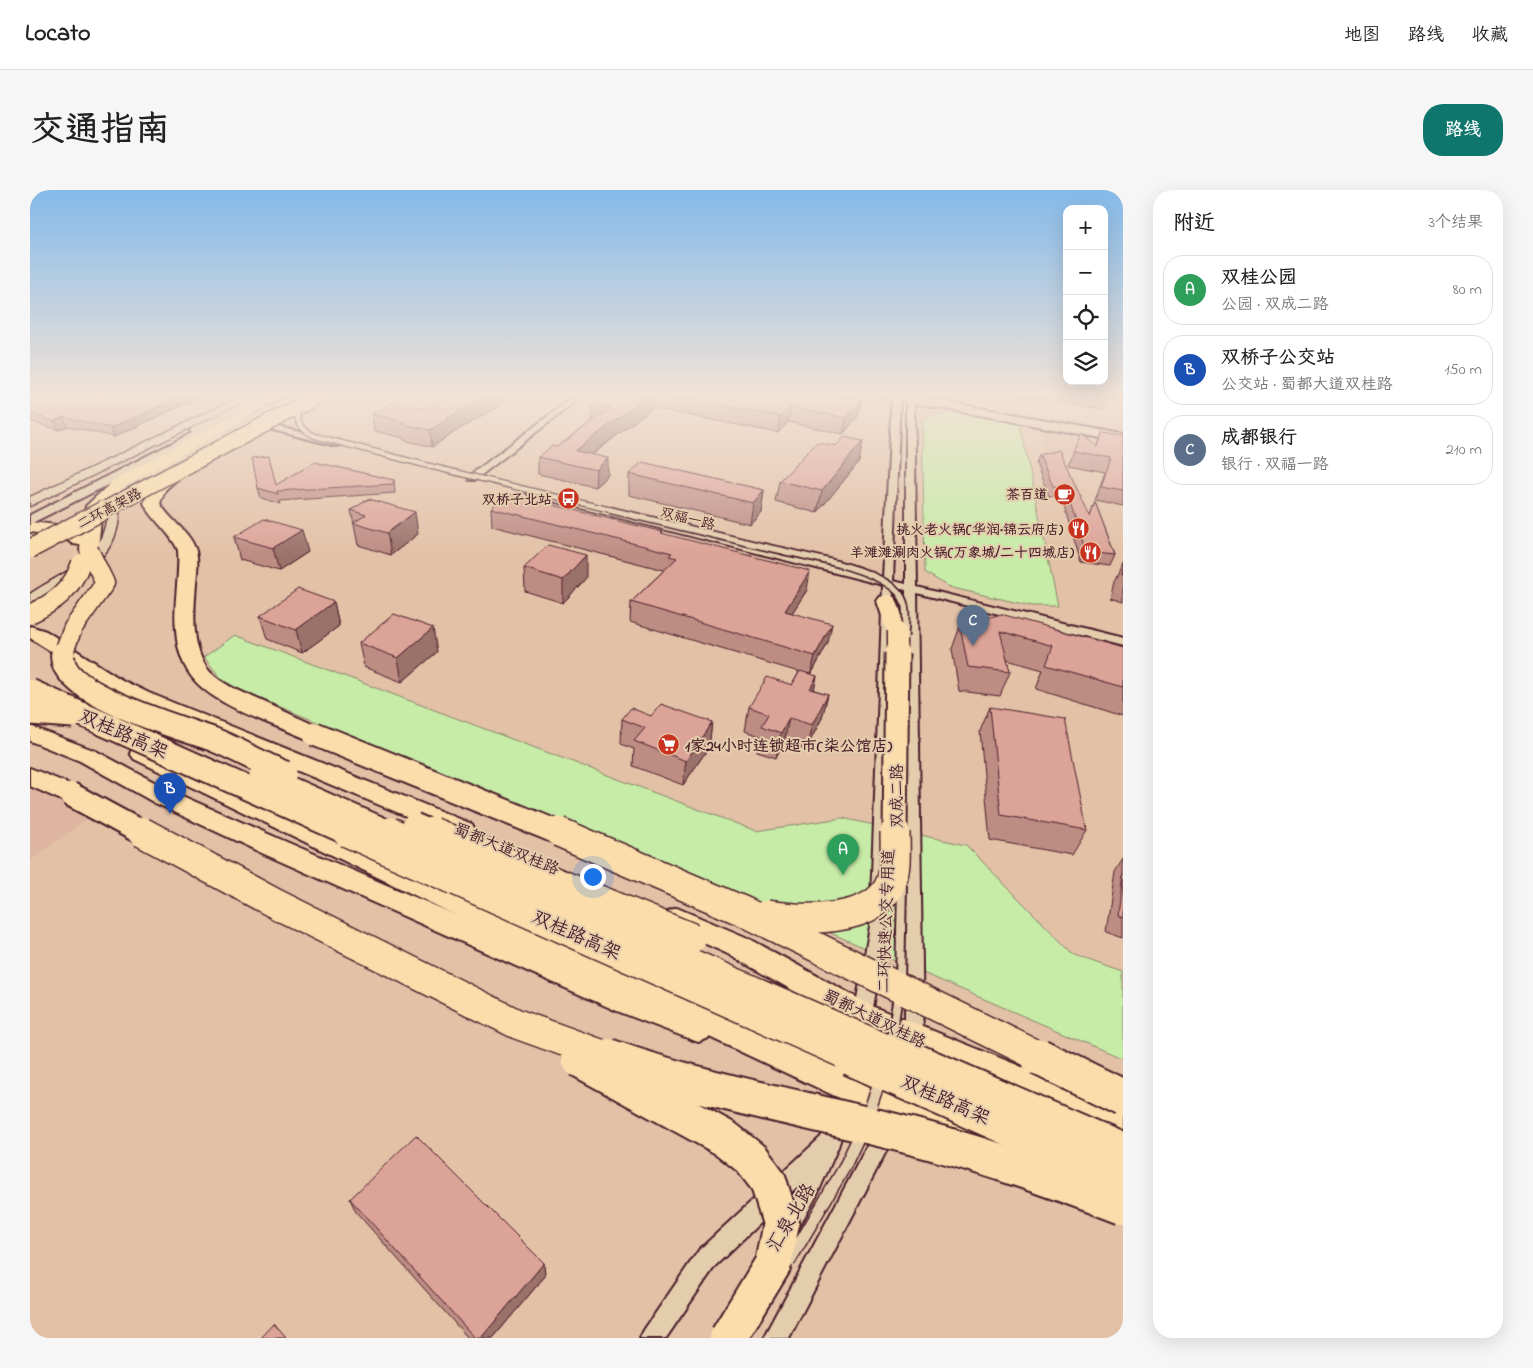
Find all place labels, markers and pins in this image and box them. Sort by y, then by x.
cafe icon: 茶百道 [1052,482,1076,506]
place label: 茶百道 [1006,485,1048,506]
bus stop icon: 双桥子北站 [556,487,580,511]
place label: 双桥子北站 [482,490,552,511]
restaurant icon: 挑火老火锅(华润·锦云府店) [1067,517,1091,541]
place label: 挑火老火锅(华润·锦云府店) [896,520,1064,541]
restaurant icon: 羊滩滩涮肉火锅(万象城/二十四城店) [1078,540,1102,564]
place label: 羊滩滩涮肉火锅(万象城/二十四城店) [850,543,1075,564]
pin: C [957,605,989,646]
supermarket icon: 1家24小时连锁超市(柒公馆店) [657,733,681,757]
place label: 1家24小时连锁超市(柒公馆店) [685,735,892,759]
pin: B [154,773,186,814]
pin: A [827,834,859,875]

